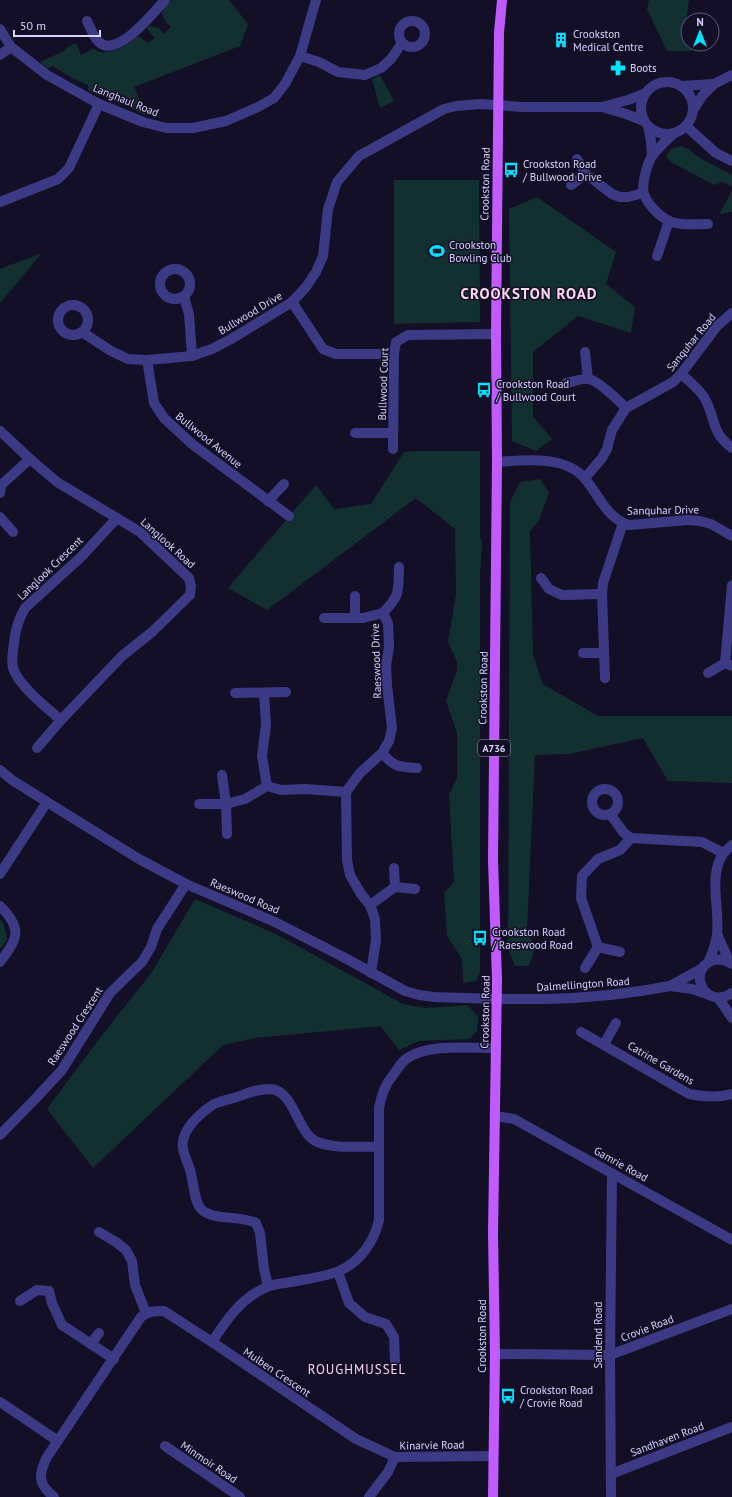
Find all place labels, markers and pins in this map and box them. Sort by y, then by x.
place label: Crookston Medical Centre [573,27,644,54]
building icon: Crookston Medical Centre [552,31,570,49]
pharmacy icon: Boots [609,59,627,77]
place label: Boots [630,61,657,75]
place label: Crookston Road / Bullwood Drive [522,157,602,184]
bus stop icon: Crookston Road / Bullwood Drive [502,161,520,179]
place label: Crookston Bowling Club [449,238,512,265]
sports icon: Crookston Bowling Club [428,242,446,260]
place label: Crookston Road / Bullwood Court [495,377,576,404]
bus stop icon: Crookston Road / Bullwood Court [475,381,493,399]
place label: Crookston Road / Raeswood Road [491,925,573,952]
bus stop icon: Crookston Road / Raeswood Road [471,929,489,947]
place label: Crookston Road / Crovie Road [519,1383,593,1410]
bus stop icon: Crookston Road / Crovie Road [499,1387,517,1405]

